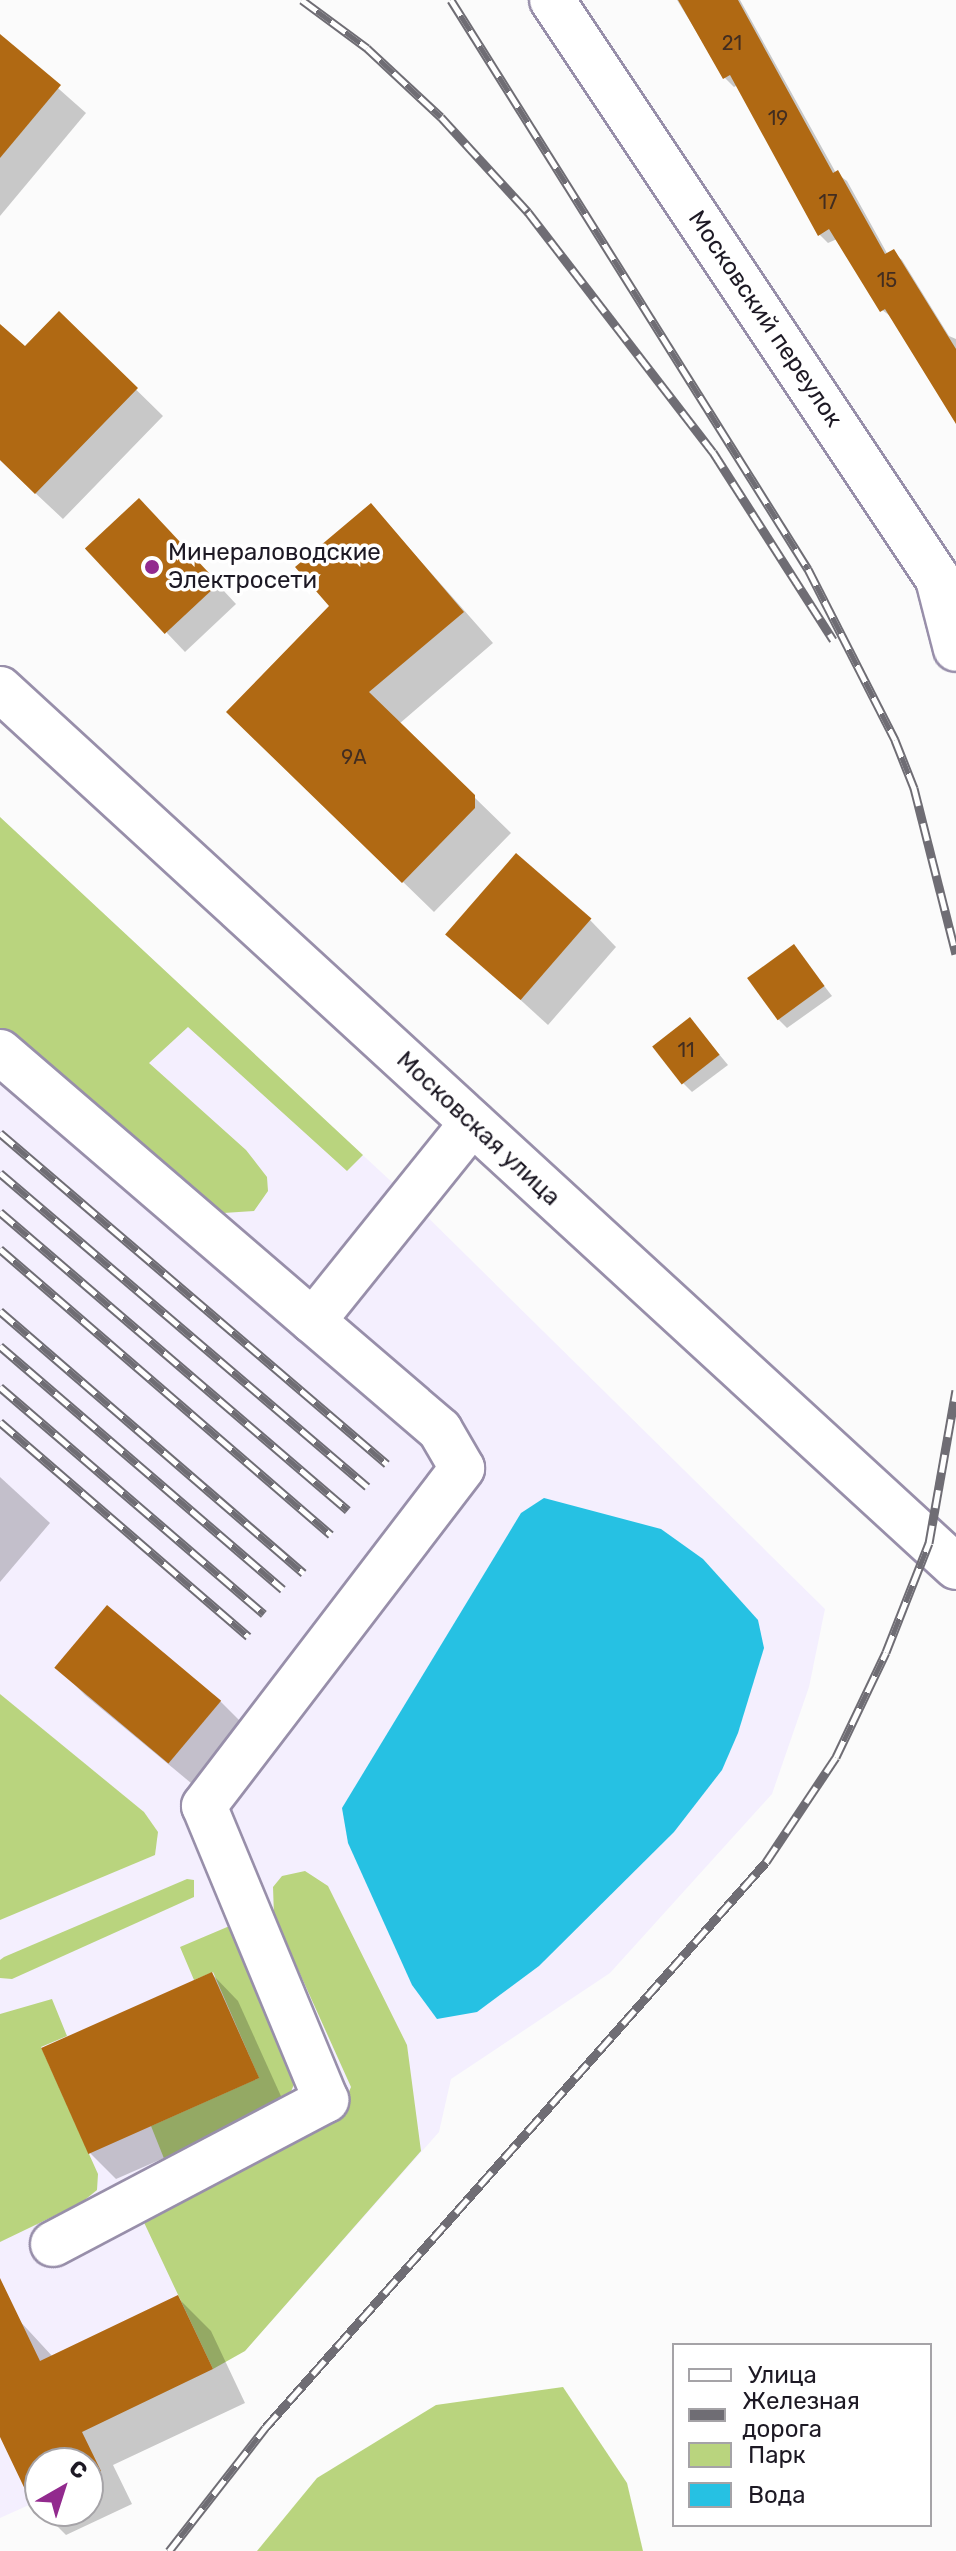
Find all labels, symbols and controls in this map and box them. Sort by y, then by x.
house number: 21 [722,31,742,55]
house number: 19 [768,106,788,130]
house number: 17 [819,190,837,214]
street label: Московский переулок [682,205,848,433]
house number: 15 [877,268,897,292]
place label: Минераловодские Электросети [168,539,381,595]
marker: Минераловодские Электросети [143,558,161,576]
house number: 9А [341,745,367,769]
house number: 11 [677,1038,695,1062]
street label: Московская улица [390,1046,566,1212]
legend [672,2343,932,2527]
text: Улица [748,2361,817,2389]
text: Железная дорога [742,2387,860,2443]
text: Парк [748,2441,806,2469]
north arrow [24,2447,104,2527]
text: С [64,2454,93,2485]
text: Вода [748,2481,805,2509]

